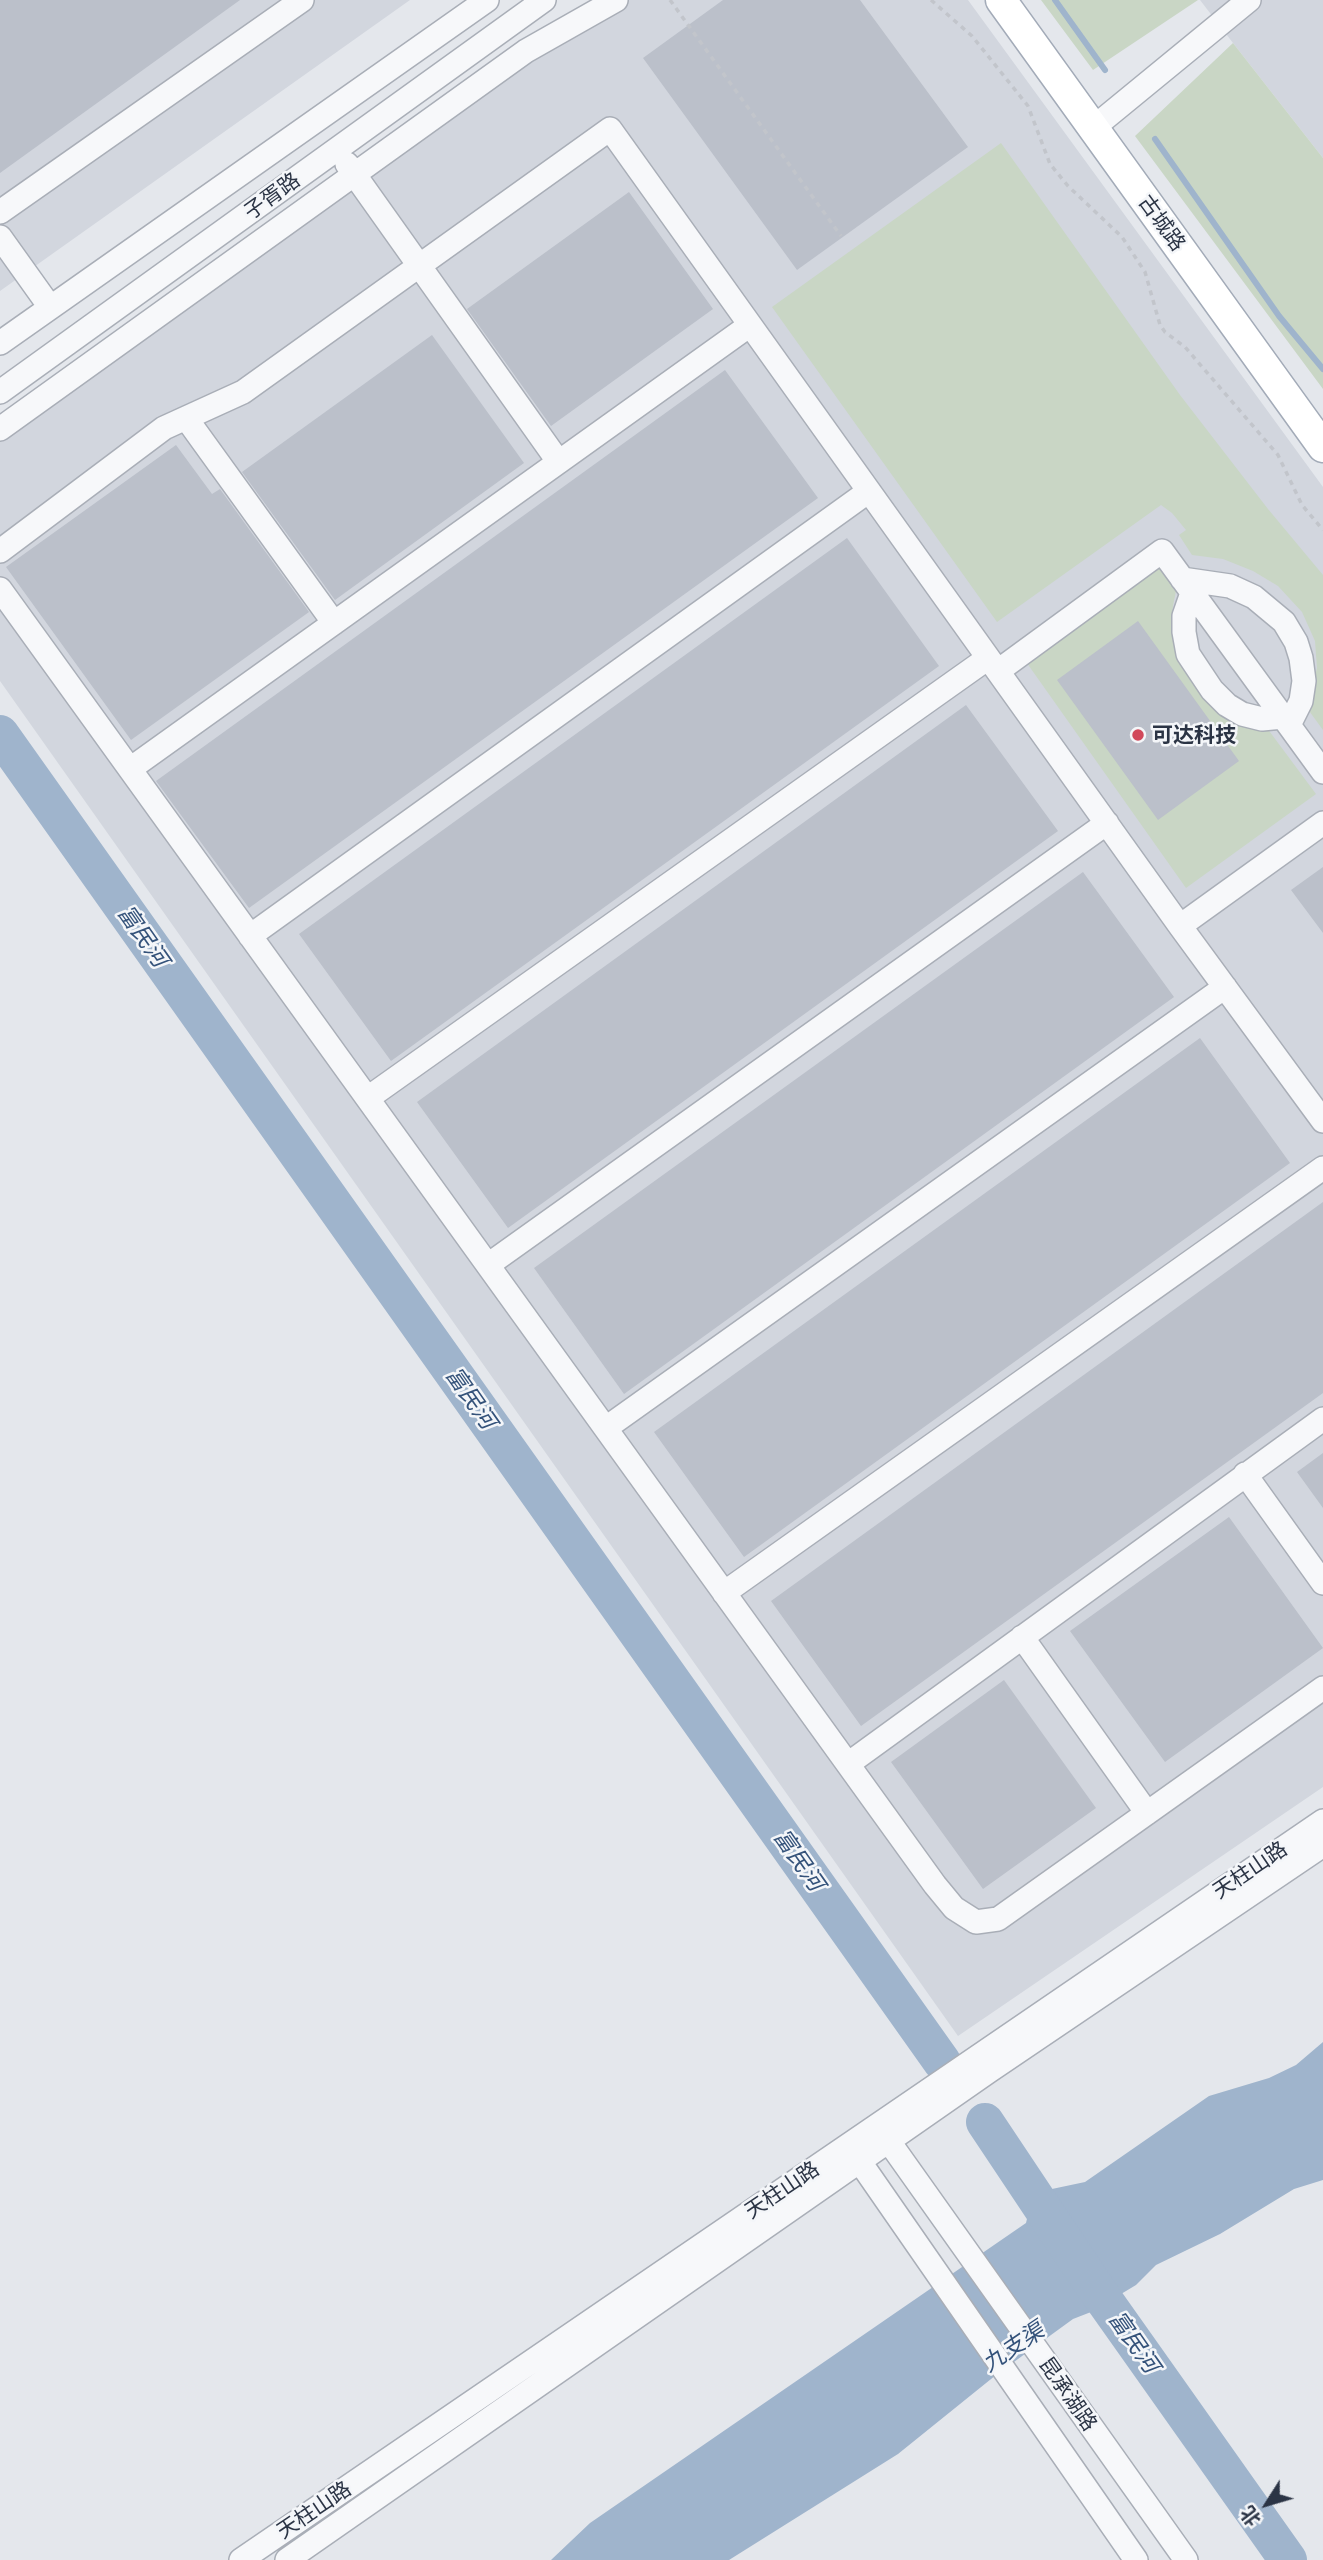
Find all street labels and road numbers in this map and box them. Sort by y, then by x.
street label: 子胥路 [239,167,305,225]
street label: 古城路 [1133,190,1191,256]
street label: 天柱山路 [1208,1836,1292,1904]
street label: 天柱山路 [740,2156,824,2224]
street label: 昆承湖路 [1034,2352,1102,2436]
street label: 天柱山路 [272,2476,356,2544]

